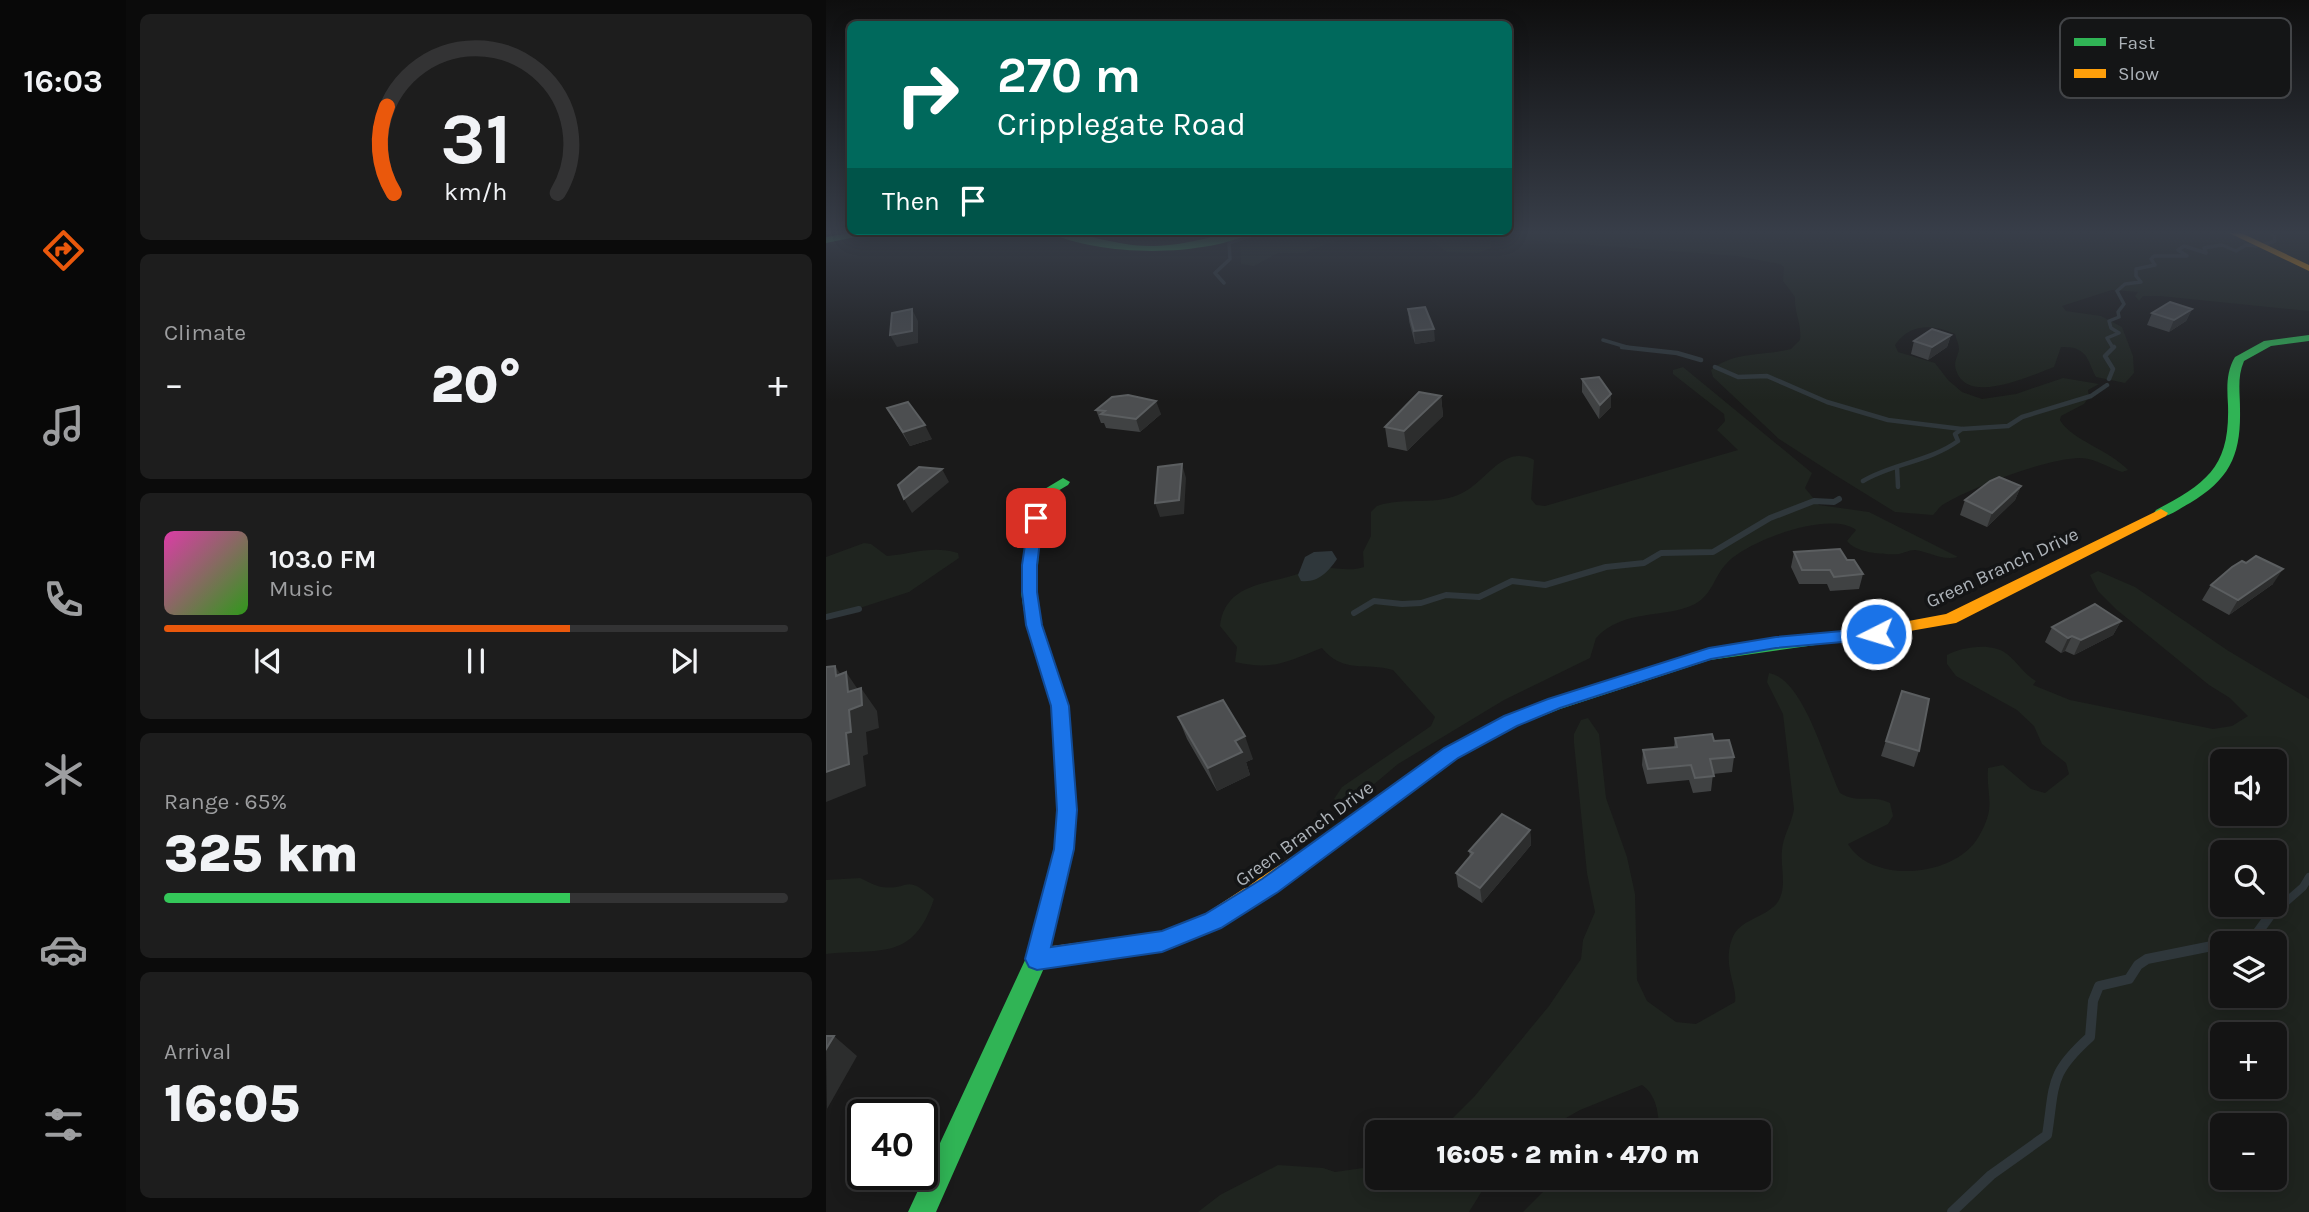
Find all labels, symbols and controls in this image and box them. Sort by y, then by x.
legend [2060,18,2291,98]
text: Fast [2118,32,2155,54]
text: 270 m [997,47,1141,104]
icon: right [882,49,973,140]
text: 16:03 [23,63,103,100]
text: Slow [2118,63,2159,85]
text: 31 [440,96,512,181]
text: Cripplegate Road [997,106,1246,143]
text: km/h [444,177,508,206]
icon: arrive [954,182,992,220]
text: Then [882,186,940,217]
icon: directions [39,226,88,275]
text: Climate [164,319,246,346]
text: 20° [431,354,521,415]
text: − [164,362,184,407]
text: + [768,362,788,407]
icon: music [39,401,88,450]
pin [1006,488,1066,548]
icon: arrive [1017,499,1055,537]
street label: Green Branch Drive [1923,523,2082,613]
text: 103.0 FM [269,544,376,575]
icon: phone [39,575,88,624]
text: Music [269,575,333,602]
position arrow [1839,597,1913,671]
icon: previous [249,642,287,680]
icon: pause [457,642,495,680]
icon: next [665,642,703,680]
map controls [2210,749,2287,1190]
button: sound [2210,749,2287,826]
icon: climate [39,750,88,799]
street label: Green Branch Drive [1231,776,1378,891]
text: Range · 65% [164,788,287,815]
text: 325 km [164,823,359,884]
button: search [2210,840,2287,917]
icon: car [39,925,88,974]
button: layers [2210,931,2287,1008]
button: + [2210,1022,2287,1099]
text: Arrival [164,1038,231,1065]
text: 16:05 [164,1073,300,1134]
speed limit sign: 40 [847,1099,938,1190]
icon: filters [39,1100,88,1149]
button: − [2210,1113,2287,1190]
text: 16:05 · 2 min · 470 m [1436,1139,1700,1170]

